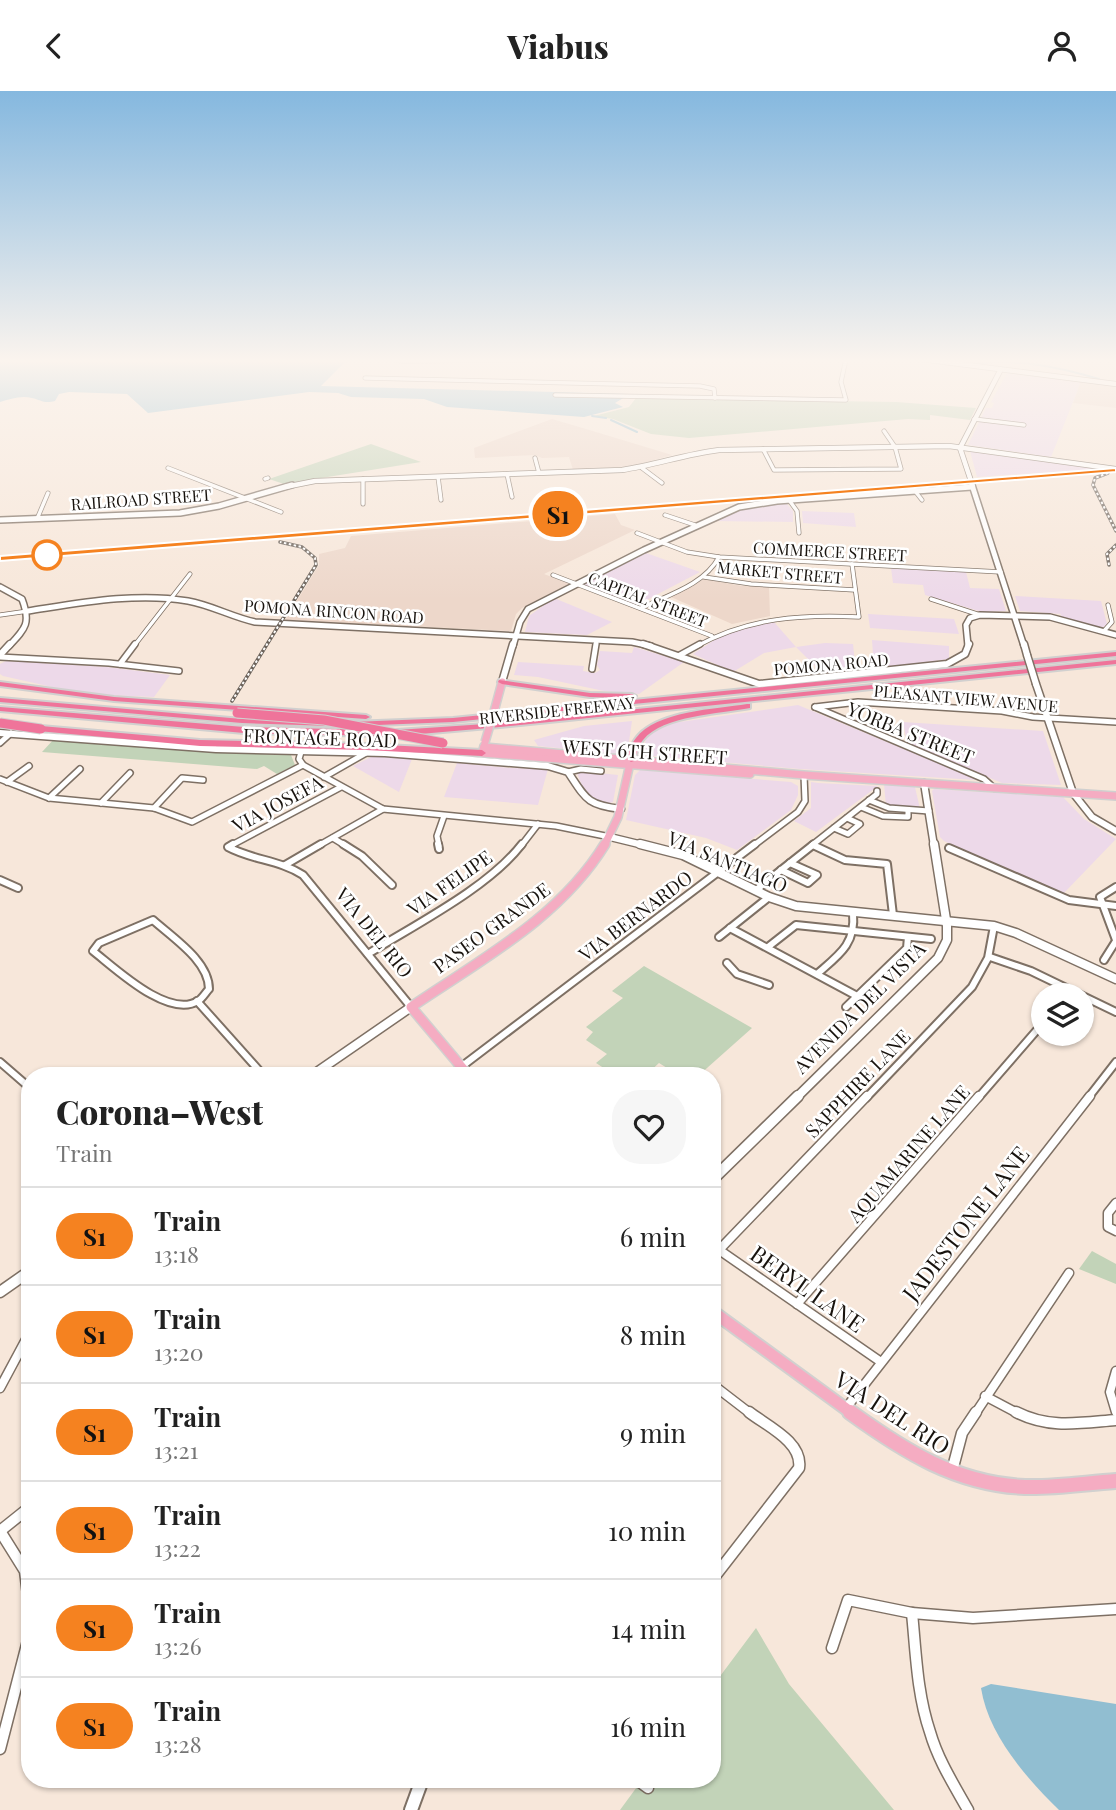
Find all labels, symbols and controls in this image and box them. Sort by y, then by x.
text: Viabus [507,24,609,67]
icon: back [35,27,73,65]
icon: person [1043,27,1081,65]
street label: RAILROAD STREET [70,484,212,514]
line badge: S1 [526,491,590,537]
text: S1 [546,498,570,530]
street label: COMMERCE STREET [753,536,907,566]
unlabelled marker [32,540,62,570]
street label: MARKET STREET [716,556,844,588]
street label: CAPITAL STREET [585,567,711,631]
street label: POMONA RINCON ROAD [243,594,425,628]
street label: POMONA ROAD [773,649,889,679]
street label: PLEASANT VIEW AVENUE [873,679,1059,717]
street label: RIVERSIDE FREEWAY [478,691,636,729]
street label: YORBA STREET [843,694,979,769]
street label: FRONTAGE ROAD [242,721,398,753]
street label: WEST 6TH STREET [561,732,728,770]
street label: VIA JOSEFA [226,768,328,838]
street label: VIA SANTIAGO [663,824,792,898]
street label: VIA FELIPE [401,843,497,921]
street label: VIA BERNARDO [572,864,697,967]
street label: PASEO GRANDE [427,876,555,978]
street label: VIA DEL RIO [330,881,419,982]
street label: AVENIDA DEL VISTA [787,935,931,1079]
map controls [1031,983,1094,1046]
button: layers [1031,983,1094,1046]
street label: SAPPHIRE LANE [799,1023,915,1143]
street label: AQUAMARINE LANE [840,1079,975,1228]
text: Corona–West [56,1089,263,1133]
button: heart [612,1090,686,1164]
text: Train [56,1137,112,1168]
street label: JADESTONE LANE [894,1139,1035,1308]
text: Train [154,1203,221,1238]
text: 6 min [620,1219,686,1254]
text: S1 [83,1220,106,1252]
street label: BERYL LANE [745,1237,871,1339]
text: 13:18 [154,1238,199,1269]
text: Train [154,1301,221,1336]
text: 8 min [620,1317,686,1352]
text: S1 [83,1318,106,1350]
text: 13:20 [154,1336,203,1367]
street label: VIA DEL RIO [828,1363,957,1461]
text: Train [154,1399,221,1434]
text: 9 min [620,1415,686,1450]
text: S1 [83,1416,106,1448]
text: 13:21 [154,1434,198,1465]
text: Train [154,1497,221,1532]
text: 10 min [608,1513,686,1548]
text: S1 [83,1514,106,1546]
text: 13:22 [154,1532,201,1563]
text: Train [154,1595,221,1630]
text: 14 min [611,1611,686,1646]
text: S1 [83,1612,106,1644]
text: 13:26 [154,1630,202,1661]
text: Train [154,1693,221,1728]
text: 16 min [610,1709,686,1744]
text: S1 [83,1710,106,1742]
text: 13:28 [154,1728,202,1759]

